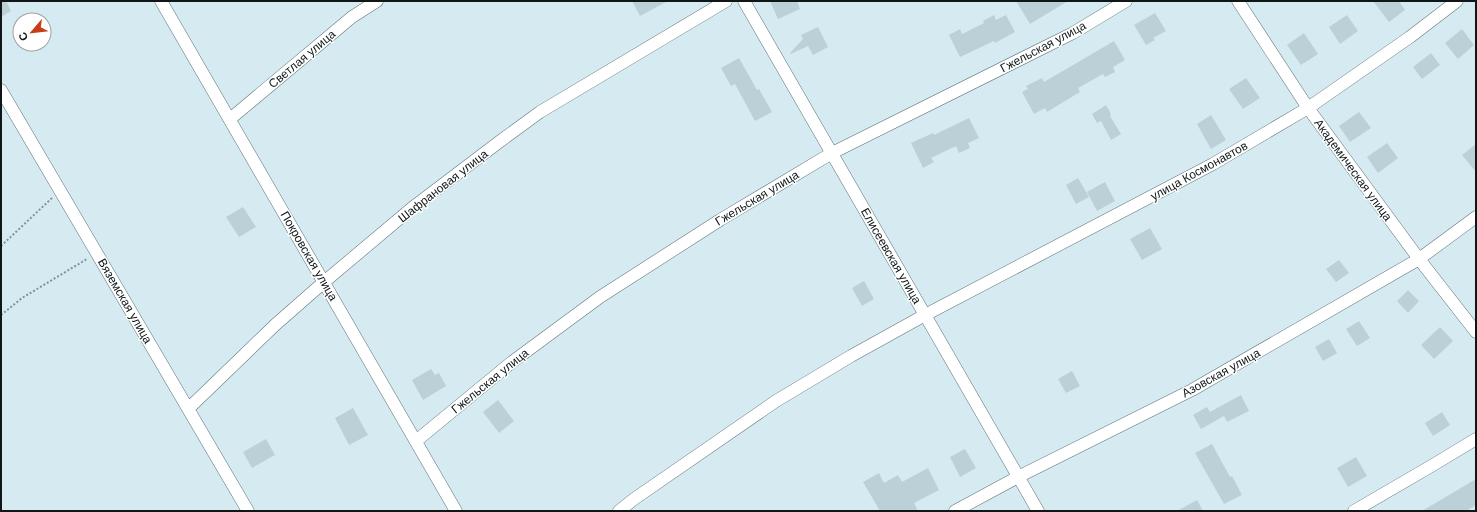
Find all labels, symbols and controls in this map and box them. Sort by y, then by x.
north arrow [12,12,52,52]
street label: Гжельская улица [998,18,1089,75]
street label: Светлая улица [266,27,339,91]
text: С [16,30,30,43]
street label: Академическая улица [1311,116,1395,224]
street label: улица Космонавтов [1148,139,1250,203]
street label: Шафрановая улица [395,146,491,225]
street label: Гжельская улица [713,167,802,228]
street label: Елисеевская улица [858,206,924,307]
street label: Покровская улица [278,209,341,304]
street label: Вяземская улица [95,256,155,346]
street label: Гжельская улица [449,345,532,416]
street label: Азовская улица [1179,346,1263,400]

